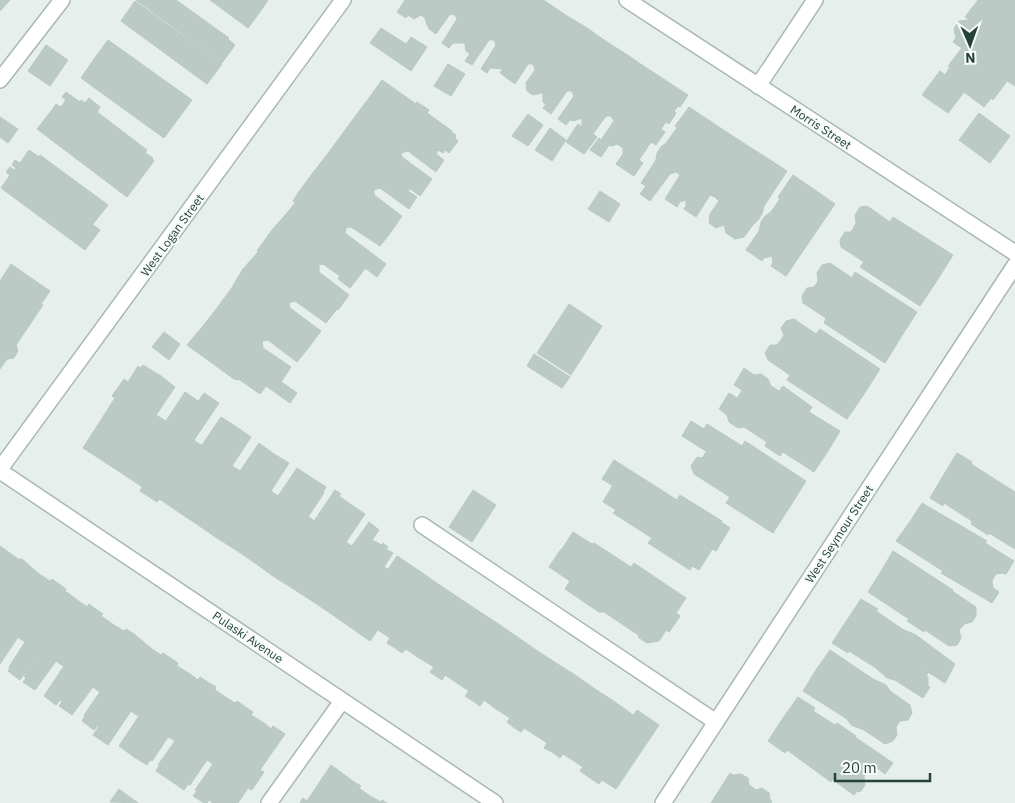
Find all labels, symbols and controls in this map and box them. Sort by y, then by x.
north arrow [945,20,995,70]
text: N [965,49,976,67]
street label: Morris Street [788,102,854,152]
street label: West Logan Street [137,191,207,279]
street label: West Seymour Street [802,482,876,586]
street label: Pulaski Avenue [210,608,286,666]
scale bar [835,750,930,782]
text: 20 m [842,758,877,777]

